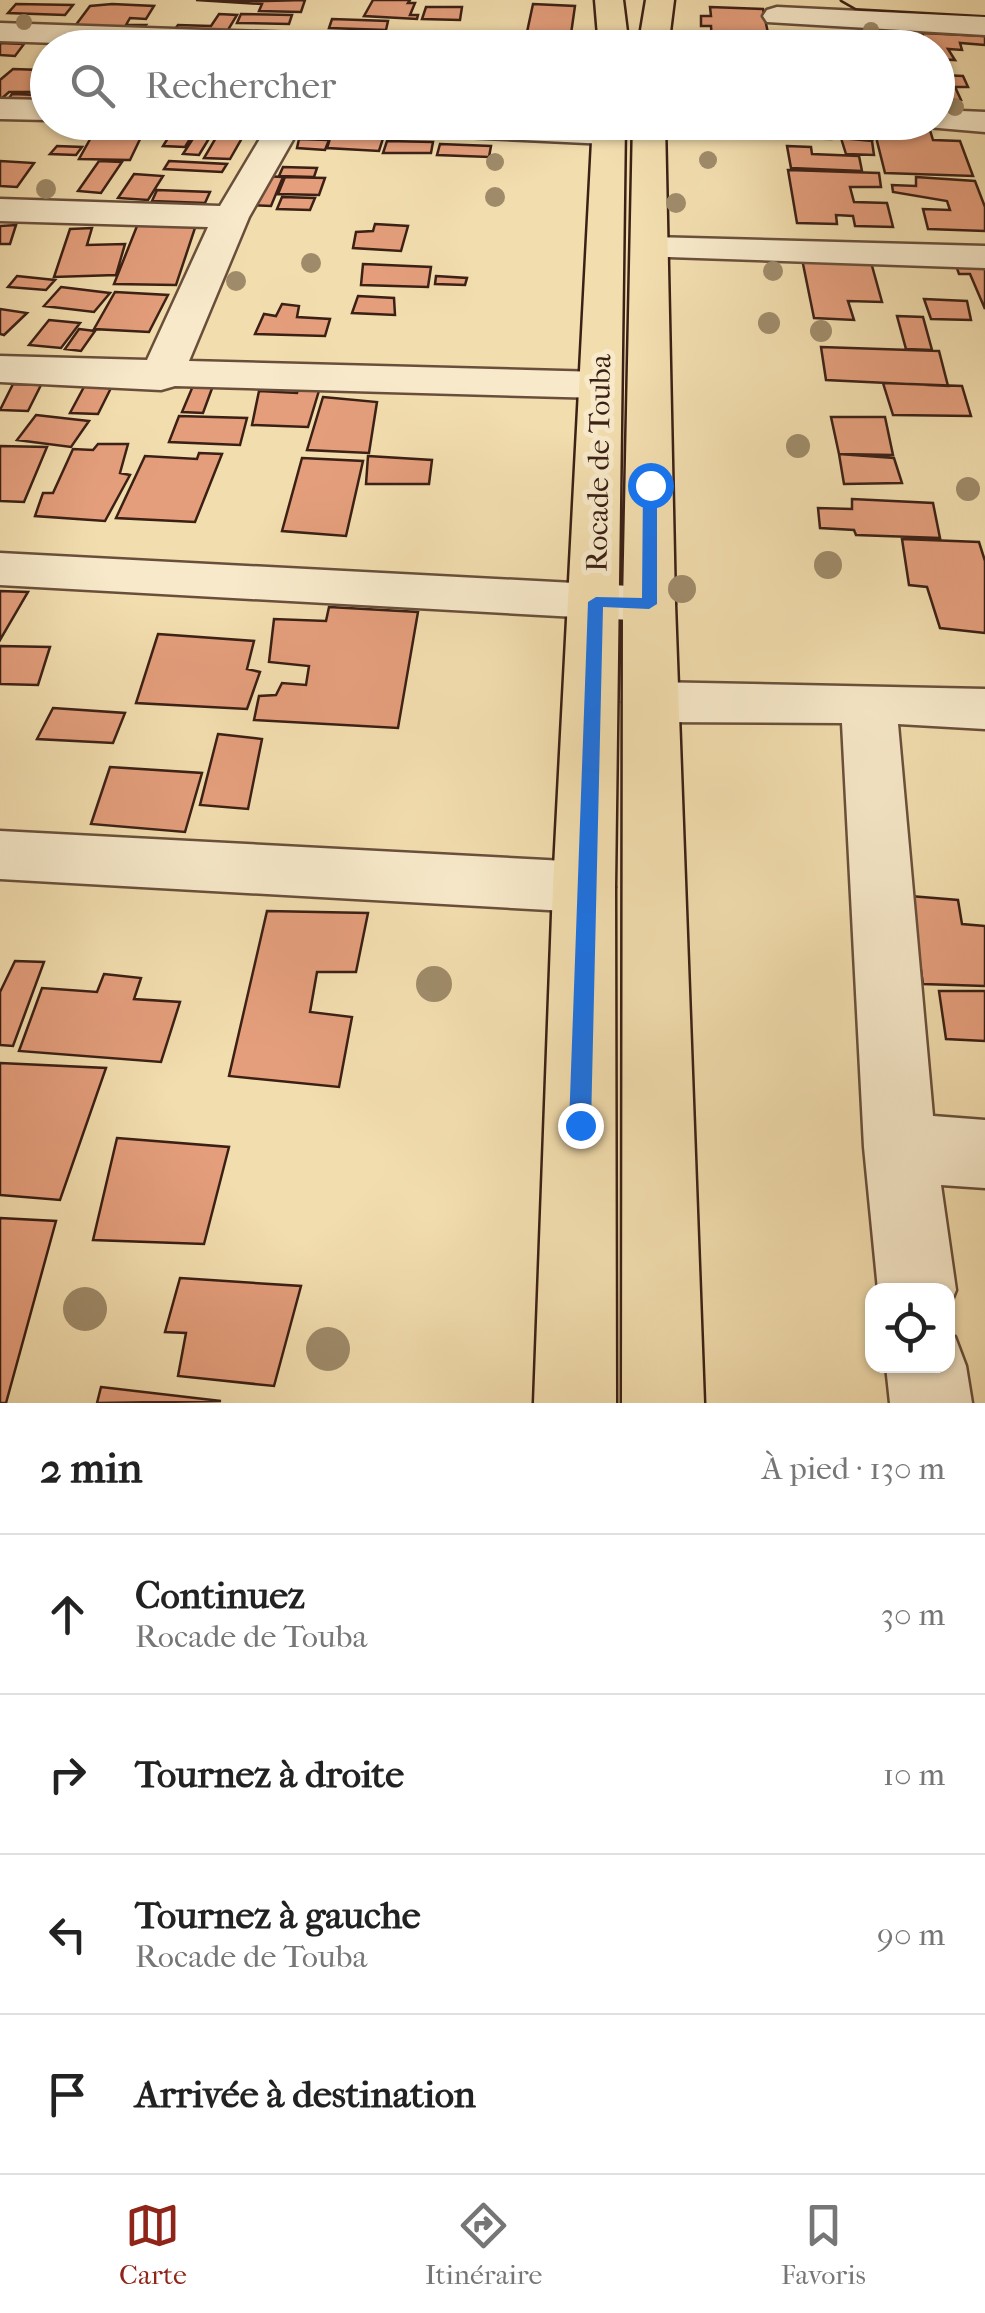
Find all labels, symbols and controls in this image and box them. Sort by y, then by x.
search box [30,30,955,140]
icon: search [65,58,120,113]
text: Rechercher [145,63,336,108]
street label: Rocade de Touba [580,353,618,572]
route start [628,463,674,509]
route end [558,1103,604,1149]
map controls [865,1283,955,1373]
button: locate [865,1283,955,1373]
text: 2 min [40,1444,142,1493]
text: À pied · 130 m [762,1450,945,1487]
text: Continuez [135,1573,305,1618]
icon: ahead [40,1587,95,1642]
text: 30 m [881,1596,945,1633]
text: Rocade de Touba [135,1618,367,1655]
icon: right [40,1747,95,1802]
text: Tournez à droite [135,1752,404,1797]
text: 10 m [883,1756,945,1793]
text: Tournez à gauche [135,1893,421,1938]
icon: left [40,1907,95,1962]
text: 90 m [877,1916,945,1953]
text: Rocade de Touba [135,1938,367,1975]
icon: arrive [40,2067,95,2122]
text: Arrivée à destination [135,2072,476,2117]
tab: Carte [119,2198,187,2291]
tab: Itinéraire [425,2198,542,2291]
tab: Favoris [781,2198,866,2291]

